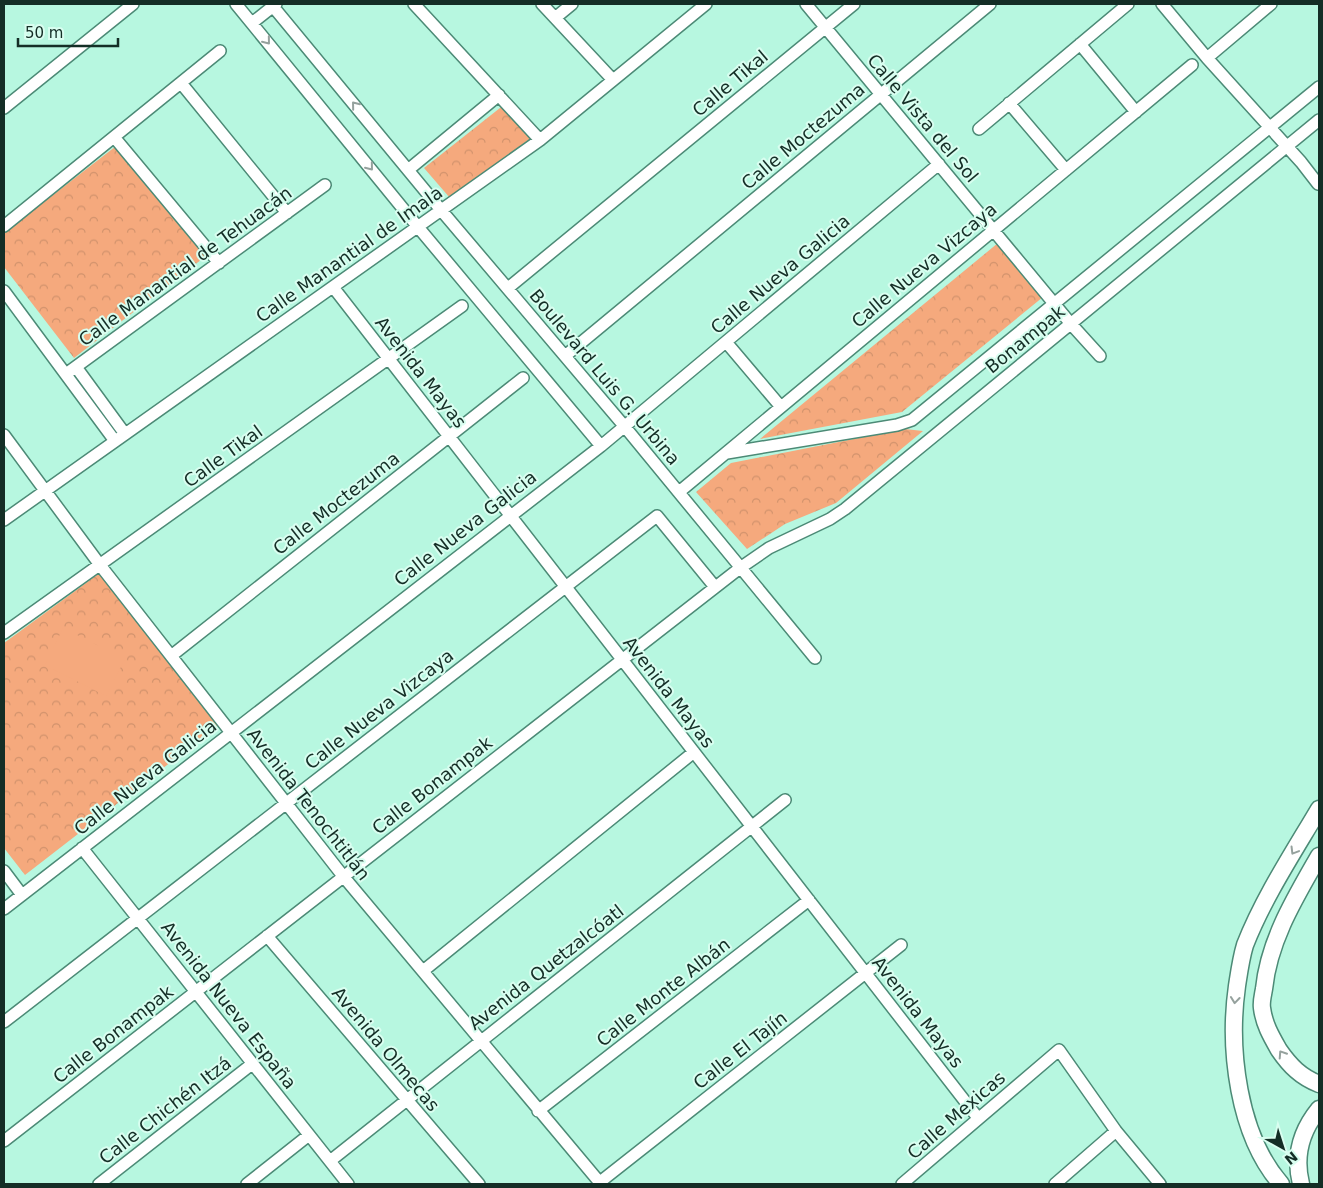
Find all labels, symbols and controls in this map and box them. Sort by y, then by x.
scale bar [18,15,118,47]
text: 50 m [25,24,63,42]
one-way arrow [261,36,270,45]
street label: Calle Tikal [688,45,772,121]
street label: Calle Vista del Sol [863,50,983,186]
street label: Calle Moctezuma [737,78,869,194]
one-way arrow [352,102,360,111]
one-way arrow [364,162,373,171]
street label: Calle Manantial de Tehuacán [74,182,296,350]
street label: Calle Manantial de Imala [252,182,446,326]
street label: Calle Nueva Vizcaya [847,198,1001,332]
street label: Calle Nueva Galicia [706,210,854,338]
street label: Boulevard Luis G. Urbina [525,285,685,469]
street label: Bonampak [981,300,1069,377]
street label: Avenida Mayas [371,312,471,432]
street label: Calle Tikal [180,420,266,492]
street label: Calle Moctezuma [269,447,403,559]
street label: Calle Nueva Galicia [390,466,540,590]
street label: Avenida Mayas [619,632,719,752]
street label: Calle Nueva Vizcaya [301,644,457,774]
street label: Calle Nueva Galicia [70,715,220,839]
street label: Avenida Tenochtitlán [243,724,375,884]
street label: Calle Bonampak [368,731,497,838]
one-way arrow [1291,845,1301,854]
street label: Avenida Quetzalcóatl [464,900,628,1034]
street label: Avenida Nueva España [157,917,301,1093]
street label: Calle Monte Albán [592,933,734,1051]
street label: Avenida Mayas [868,952,968,1072]
street label: Calle Bonampak [49,980,178,1087]
street label: Avenida Olmecas [328,983,444,1115]
one-way arrow [1230,997,1241,1005]
street label: Calle El Tajín [689,1007,791,1093]
one-way arrow [1279,1050,1288,1059]
street label: Calle Chichén Itzá [95,1052,235,1168]
street label: Calle Mexicas [903,1067,1009,1163]
north arrow [1258,1123,1308,1173]
text: N [1282,1148,1301,1168]

